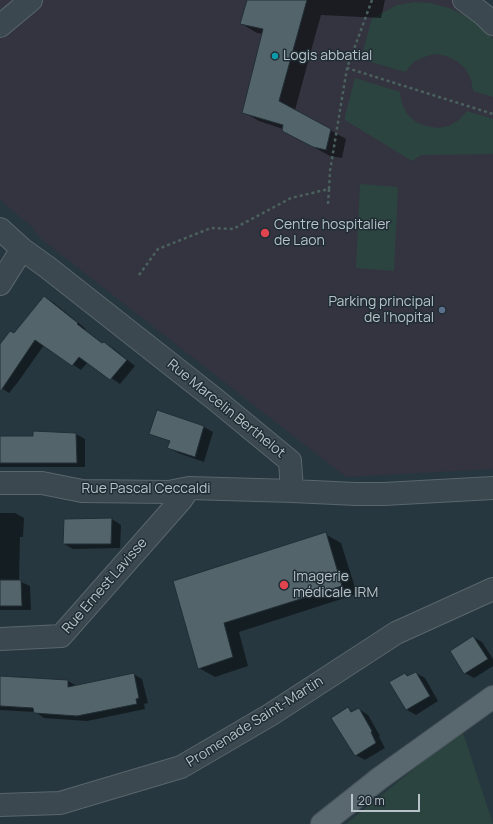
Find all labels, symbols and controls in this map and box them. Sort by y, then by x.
place label: Logis abbatial [283,48,372,64]
marker: Logis abbatial [270,51,280,61]
place label: Centre hospitalier de Laon [274,217,390,250]
marker: Centre hospitalier de Laon [259,227,271,239]
place label: Parking principal de l'hopital [328,294,434,326]
marker: Parking principal de l'hopital [437,305,447,315]
street label: Rue Marcelin Berthelot [164,356,288,462]
street label: Rue Pascal Ceccaldi [82,481,210,497]
street label: Rue Ernest Lavisse [59,535,151,637]
place label: Imagerie médicale IRM [293,569,378,602]
marker: Imagerie médicale IRM [278,579,290,591]
street label: Promenade Saint-Martin [184,673,326,771]
scale bar [353,786,422,812]
text: 20 m [358,792,385,809]

